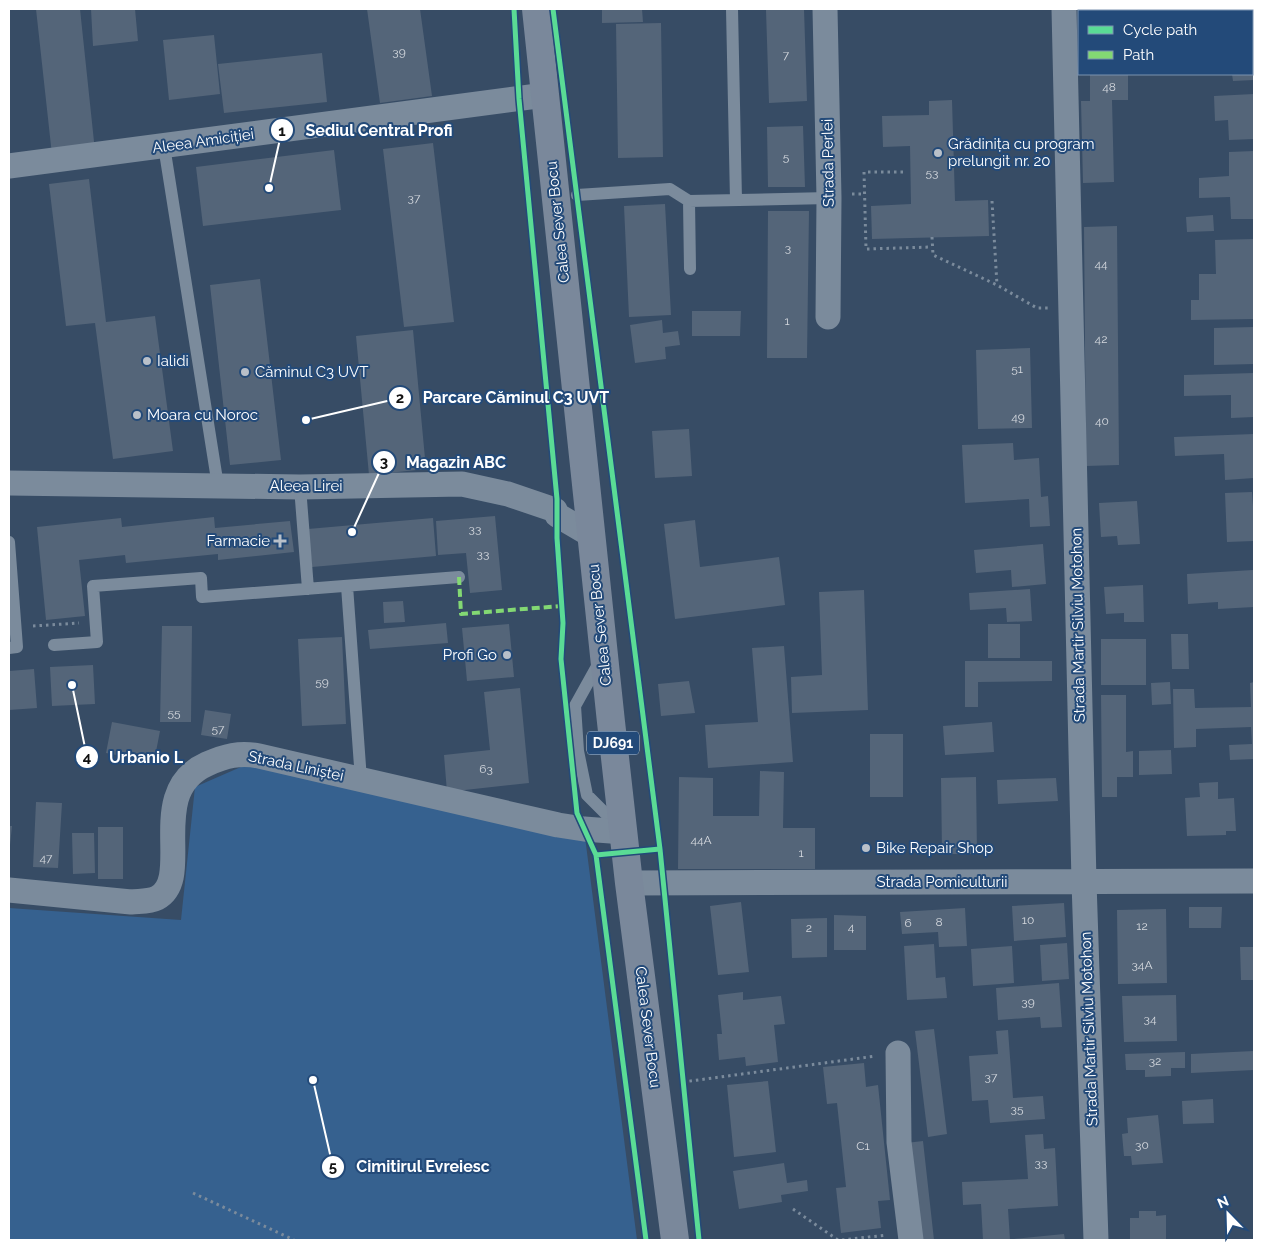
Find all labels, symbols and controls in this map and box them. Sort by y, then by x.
legend [1078,10,1253,75]
text: Cycle path [1123,21,1197,39]
house number: 39 [392,45,406,59]
text: Path [1123,46,1154,64]
house number: 7 [783,48,790,62]
house number: 48 [1102,80,1116,94]
callout: Sediul Central Profi [270,115,463,146]
street label: Strada Perlei [818,119,838,207]
text: Sediul Central Profi [305,121,453,140]
text: 1 [278,122,286,140]
street label: Aleea Amiciției [151,125,255,157]
place label: Grădinița cu program prelungit nr. 20 [948,135,1094,170]
marker: Grădinița cu program prelungit nr. 20 [932,147,944,159]
house number: 5 [783,150,790,164]
street label: Calea Sever Bocu [543,160,573,284]
house number: 53 [926,166,938,180]
house number: 37 [408,191,421,205]
house number: 3 [785,241,791,255]
house number: 44 [1094,257,1108,271]
house number: 1 [784,314,790,328]
house number: 42 [1095,332,1107,346]
place label: Ialidi [157,352,189,370]
marker: Ialidi [141,355,153,367]
house number: 51 [1011,362,1023,376]
place label: Căminul C3 UVT [255,363,368,381]
marker: Căminul C3 UVT [239,366,251,378]
callout: Parcare Căminul C3 UVT [388,382,620,413]
text: Parcare Căminul C3 UVT [423,388,609,407]
text: 2 [396,389,404,407]
place label: Moara cu Noroc [147,406,258,424]
marker: Moara cu Noroc [131,409,143,421]
house number: 49 [1011,410,1025,424]
house number: 40 [1095,414,1109,428]
callout: Magazin ABC [371,447,516,478]
text: 3 [380,453,388,471]
text: Magazin ABC [406,453,506,472]
street label: Aleea Lirei [270,477,342,495]
house number: 33 [469,522,481,536]
street label: Strada Martir Silviu Motohon [1067,528,1089,722]
place label: Farmacie [206,532,270,550]
marker: Farmacie [274,535,286,547]
house number: 33 [477,547,489,561]
street label: Calea Sever Bocu [585,563,615,687]
place label: Profi Go [443,646,497,664]
marker: Profi Go [501,649,513,661]
house number: 59 [315,675,329,689]
house number: 55 [167,706,181,720]
house number: 57 [212,722,225,736]
road number: DJ691 [587,731,639,754]
callout: Urbanio L [74,742,193,773]
street label: Strada Liniștei [247,747,345,785]
text: 4 [83,748,92,766]
text: Urbanio L [109,748,184,767]
house number: 63 [479,762,493,776]
house number: 44A [690,833,712,847]
place label: Bike Repair Shop [876,839,993,857]
marker: Bike Repair Shop [860,842,872,854]
house number: 1 [798,846,804,860]
house number: 47 [40,851,53,865]
street label: Strada Pomiculturii [877,873,1007,891]
house number: 10 [1022,913,1034,927]
house number: 8 [935,915,943,929]
house number: 6 [904,916,912,930]
house number: 12 [1136,919,1148,933]
house number: 4 [848,920,855,934]
house number: 2 [806,921,812,935]
street label: Strada Martir Silviu Motohon [1077,931,1101,1127]
house number: 34A [1131,958,1153,972]
street label: Calea Sever Bocu [632,965,664,1089]
house number: 39 [1021,995,1035,1009]
house number: 34 [1144,1012,1157,1026]
house number: 32 [1149,1054,1161,1068]
house number: 37 [985,1070,998,1084]
house number: 35 [1011,1102,1024,1116]
house number: 30 [1135,1138,1149,1152]
house number: C1 [856,1139,870,1153]
callout: Cimitirul Evreiesc [321,1151,500,1182]
house number: 33 [1035,1156,1047,1170]
text: Cimitirul Evreiesc [356,1157,490,1176]
text: 5 [329,1158,337,1176]
north arrow [1203,1189,1253,1239]
text: N [1215,1193,1231,1211]

